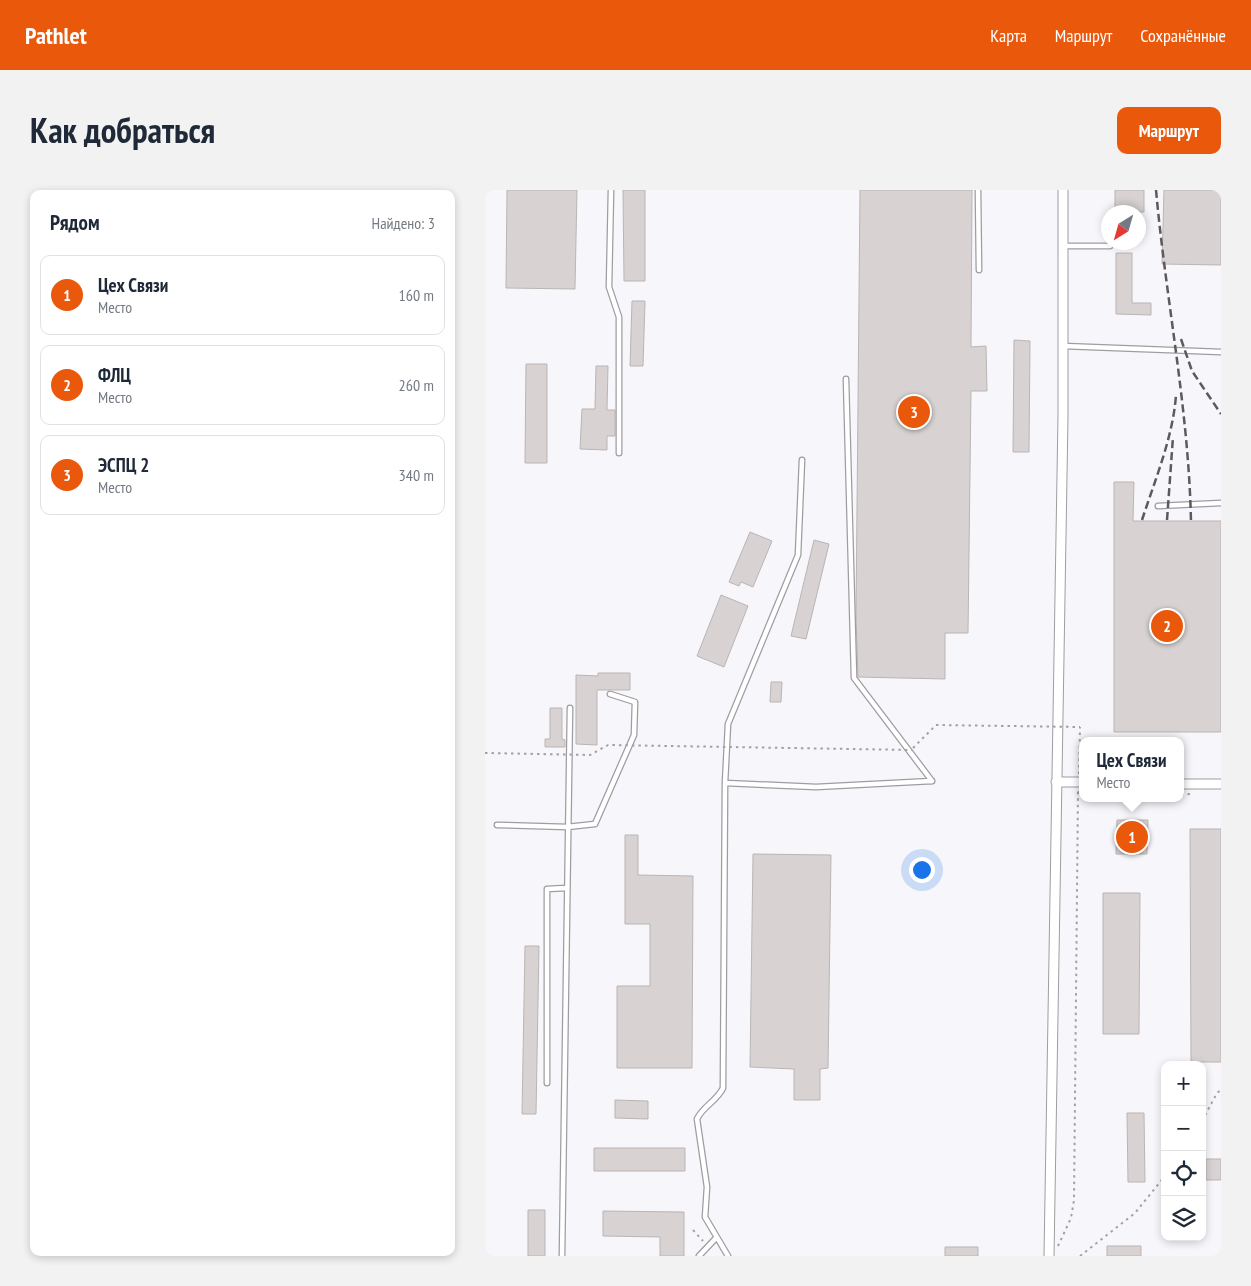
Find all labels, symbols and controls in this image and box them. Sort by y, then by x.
text: Pathlet [25,20,87,51]
text: Карта [990,24,1027,47]
text: Маршрут [1055,24,1112,47]
text: Сохранённые [1140,24,1226,47]
text: Как добраться [30,107,215,153]
button: Маршрут [1117,107,1221,154]
north arrow [1101,205,1146,250]
text: Рядом [50,209,100,236]
text: Найдено: 3 [372,213,435,233]
text: Цех Связи [98,273,168,297]
text: 1 [63,285,71,305]
text: 160 m [399,285,434,305]
text: Место [98,297,132,317]
text: ФЛЦ [98,363,131,387]
text: 2 [63,375,71,395]
text: 260 m [399,375,434,395]
text: Место [98,387,132,407]
pin: 3 [898,393,930,431]
text: ЭСПЦ 2 [98,453,149,477]
text: 3 [63,465,71,485]
text: 340 m [399,465,434,485]
text: Место [98,477,132,497]
pin: 2 [1151,607,1183,645]
popup [1079,737,1184,802]
text: Цех Связи [1096,748,1167,772]
text: Место [1096,772,1130,792]
pin: 1 [1116,818,1148,856]
your location [909,857,935,883]
map controls [1161,1061,1206,1241]
button: + [1161,1061,1206,1106]
button: − [1161,1106,1206,1151]
button: locate [1161,1151,1206,1196]
button: layers [1161,1196,1206,1241]

